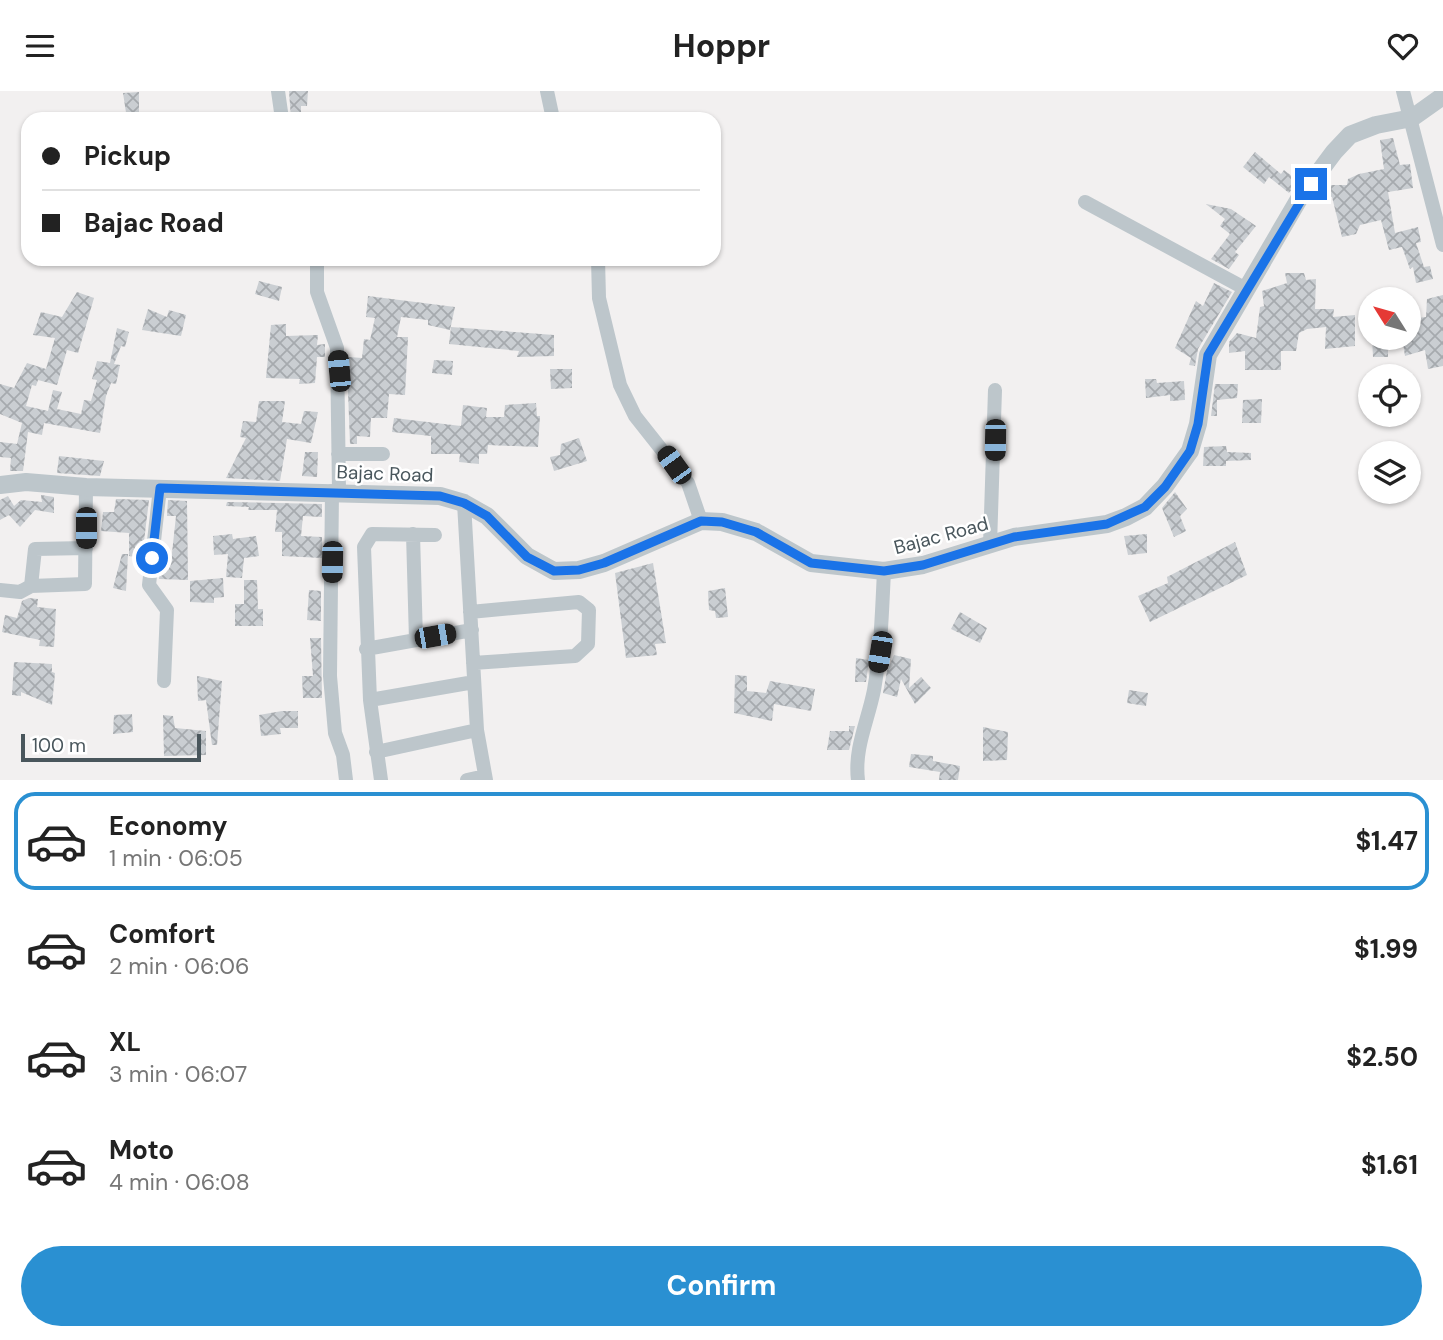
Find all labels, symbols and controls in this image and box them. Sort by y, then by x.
text: Hoppr [673,25,770,67]
icon: menu [21,27,59,65]
icon: heart [1384,27,1422,65]
text: Pickup [84,139,171,173]
route end [1295,168,1327,200]
text: Bajac Road [84,206,224,240]
north arrow [1358,287,1421,350]
map controls [1358,287,1421,504]
car [327,349,352,393]
button: locate [1358,364,1421,427]
car [985,419,1006,461]
button: layers [1358,441,1421,504]
car [654,442,695,488]
street label: Bajac Road [336,459,434,488]
car [76,507,97,549]
street label: Bajac Road [891,511,991,560]
car [322,541,343,583]
route start [136,542,168,574]
car [413,622,458,650]
car [867,630,894,674]
scale bar [21,731,201,763]
text: 100 m [32,733,86,758]
text: Economy [109,809,227,843]
icon: car [25,810,88,873]
text: $1.47 [1355,824,1418,858]
text: 1 min · 06:05 [109,843,243,873]
text: Comfort [109,917,215,951]
icon: car [25,918,88,981]
text: $1.99 [1354,932,1418,966]
text: 2 min · 06:06 [109,951,249,981]
text: XL [109,1025,141,1059]
icon: car [25,1026,88,1089]
text: $2.50 [1346,1040,1418,1074]
text: 3 min · 06:07 [109,1059,247,1089]
text: Moto [109,1133,174,1167]
icon: car [25,1134,88,1197]
text: $1.61 [1361,1148,1418,1182]
text: 4 min · 06:08 [109,1167,250,1197]
button: Confirm [21,1246,1422,1326]

